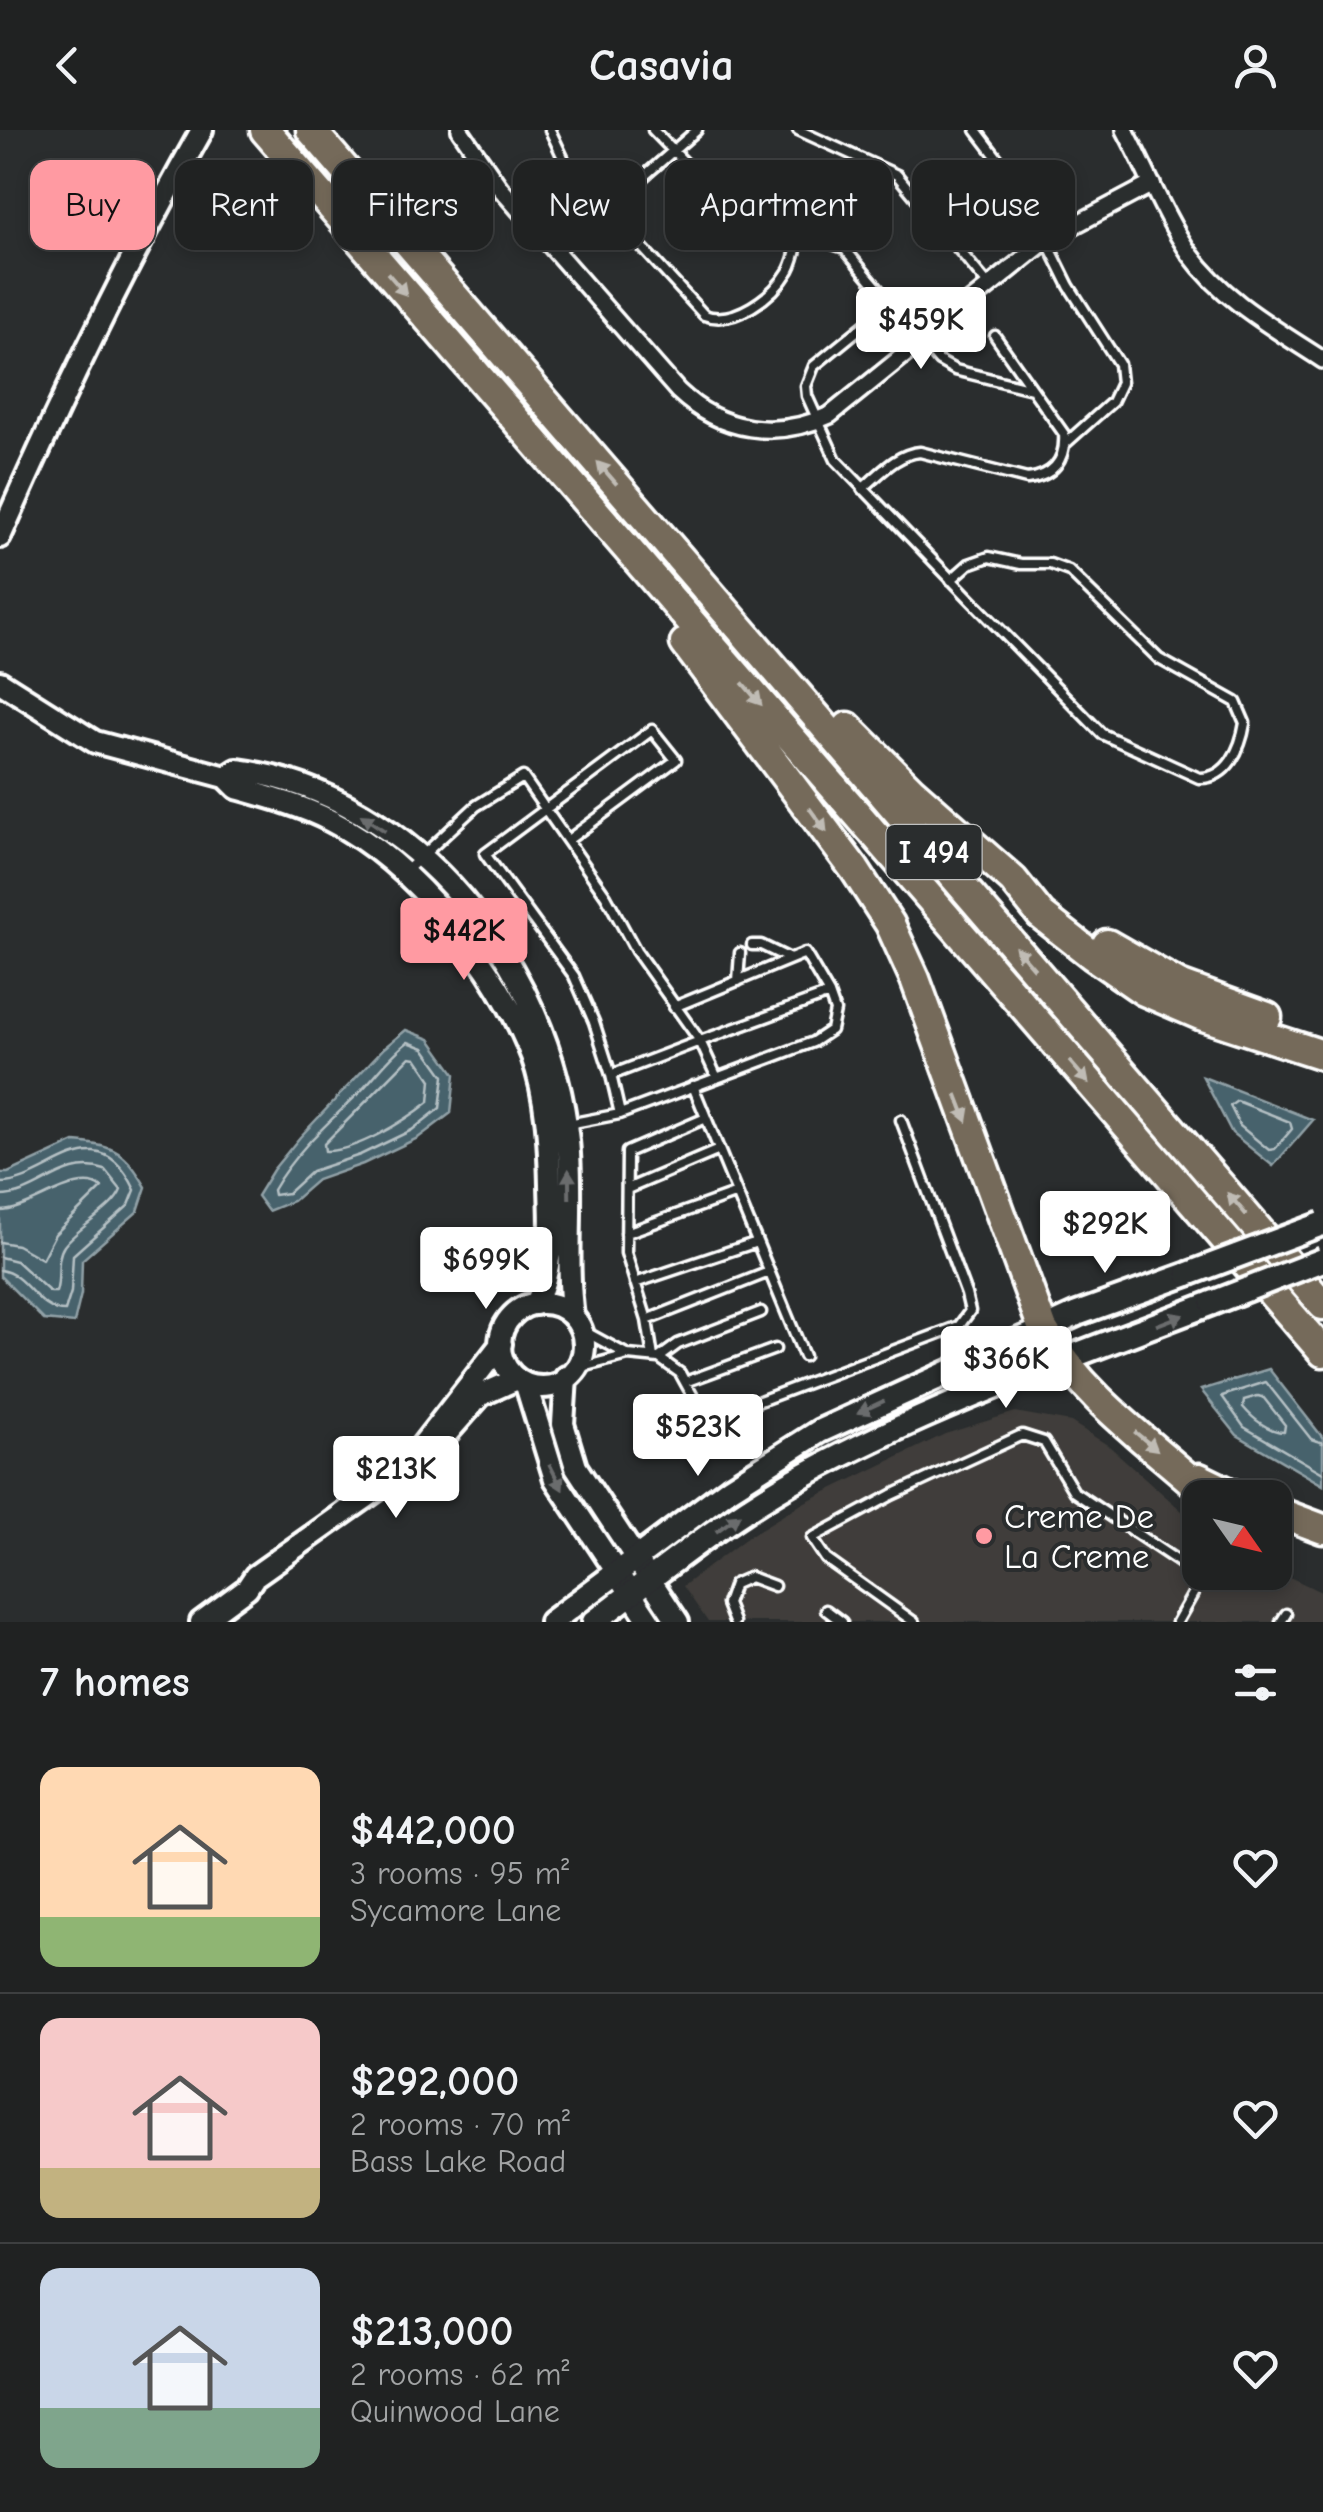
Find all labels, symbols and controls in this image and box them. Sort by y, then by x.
icon: back [40,38,95,93]
icon: person [1228,38,1283,93]
text: Casavia [589,39,734,91]
chip: Buy [30,160,155,250]
chip: Rent [175,160,313,250]
chip: Filters [333,160,493,250]
chip: New [513,160,645,250]
chip: Apartment [665,160,892,250]
chip: House [912,160,1075,250]
one-way arrow [385,271,407,296]
pin: $459K [851,287,991,372]
text: $459K [878,301,964,338]
one-way arrow [596,461,618,486]
one-way arrow [741,682,762,707]
one-way arrow [808,807,827,833]
one-way arrow [359,814,386,833]
road number: I 494 [886,825,982,879]
pin: $442K [394,898,534,983]
text: $442K [422,912,506,949]
one-way arrow [1014,946,1036,971]
one-way arrow [1068,1060,1090,1085]
one-way arrow [955,1094,970,1124]
one-way arrow [561,1168,577,1200]
pin: $292K [1035,1191,1175,1276]
one-way arrow [1226,1192,1248,1217]
text: $292K [1062,1205,1148,1242]
pin: $699K [416,1227,556,1312]
text: $699K [442,1241,530,1278]
one-way arrow [1155,1311,1185,1327]
pin: $366K [936,1326,1076,1411]
text: $366K [963,1340,1049,1377]
pin: $523K [628,1394,768,1479]
one-way arrow [857,1399,886,1415]
text: $523K [655,1408,741,1445]
one-way arrow [1134,1430,1159,1451]
pin: $213K [326,1436,466,1521]
text: $213K [355,1450,437,1487]
one-way arrow [548,1463,565,1492]
north arrow [1182,1480,1292,1590]
map controls [1182,1480,1292,1590]
place label: Creme De La Creme [1004,1496,1154,1577]
one-way arrow [715,1513,741,1533]
marker: Creme De La Creme [973,1525,995,1547]
icon: filters [1228,1655,1283,1710]
text: 7 homes [40,1658,190,1707]
text: $442,000 [350,1806,516,1855]
icon: home [120,1807,240,1927]
icon: heart [1228,1840,1283,1895]
text: 3 rooms · 95 m² [350,1855,569,1892]
text: Sycamore Lane [350,1892,561,1929]
text: $292,000 [350,2057,519,2106]
icon: home [120,2058,240,2178]
icon: heart [1228,2091,1283,2146]
text: 2 rooms · 70 m² [350,2106,570,2143]
text: Bass Lake Road [350,2143,566,2180]
text: $213,000 [350,2307,514,2356]
icon: home [120,2308,240,2428]
icon: heart [1228,2341,1283,2396]
text: 2 rooms · 62 m² [350,2356,569,2393]
text: Quinwood Lane [350,2393,560,2430]

